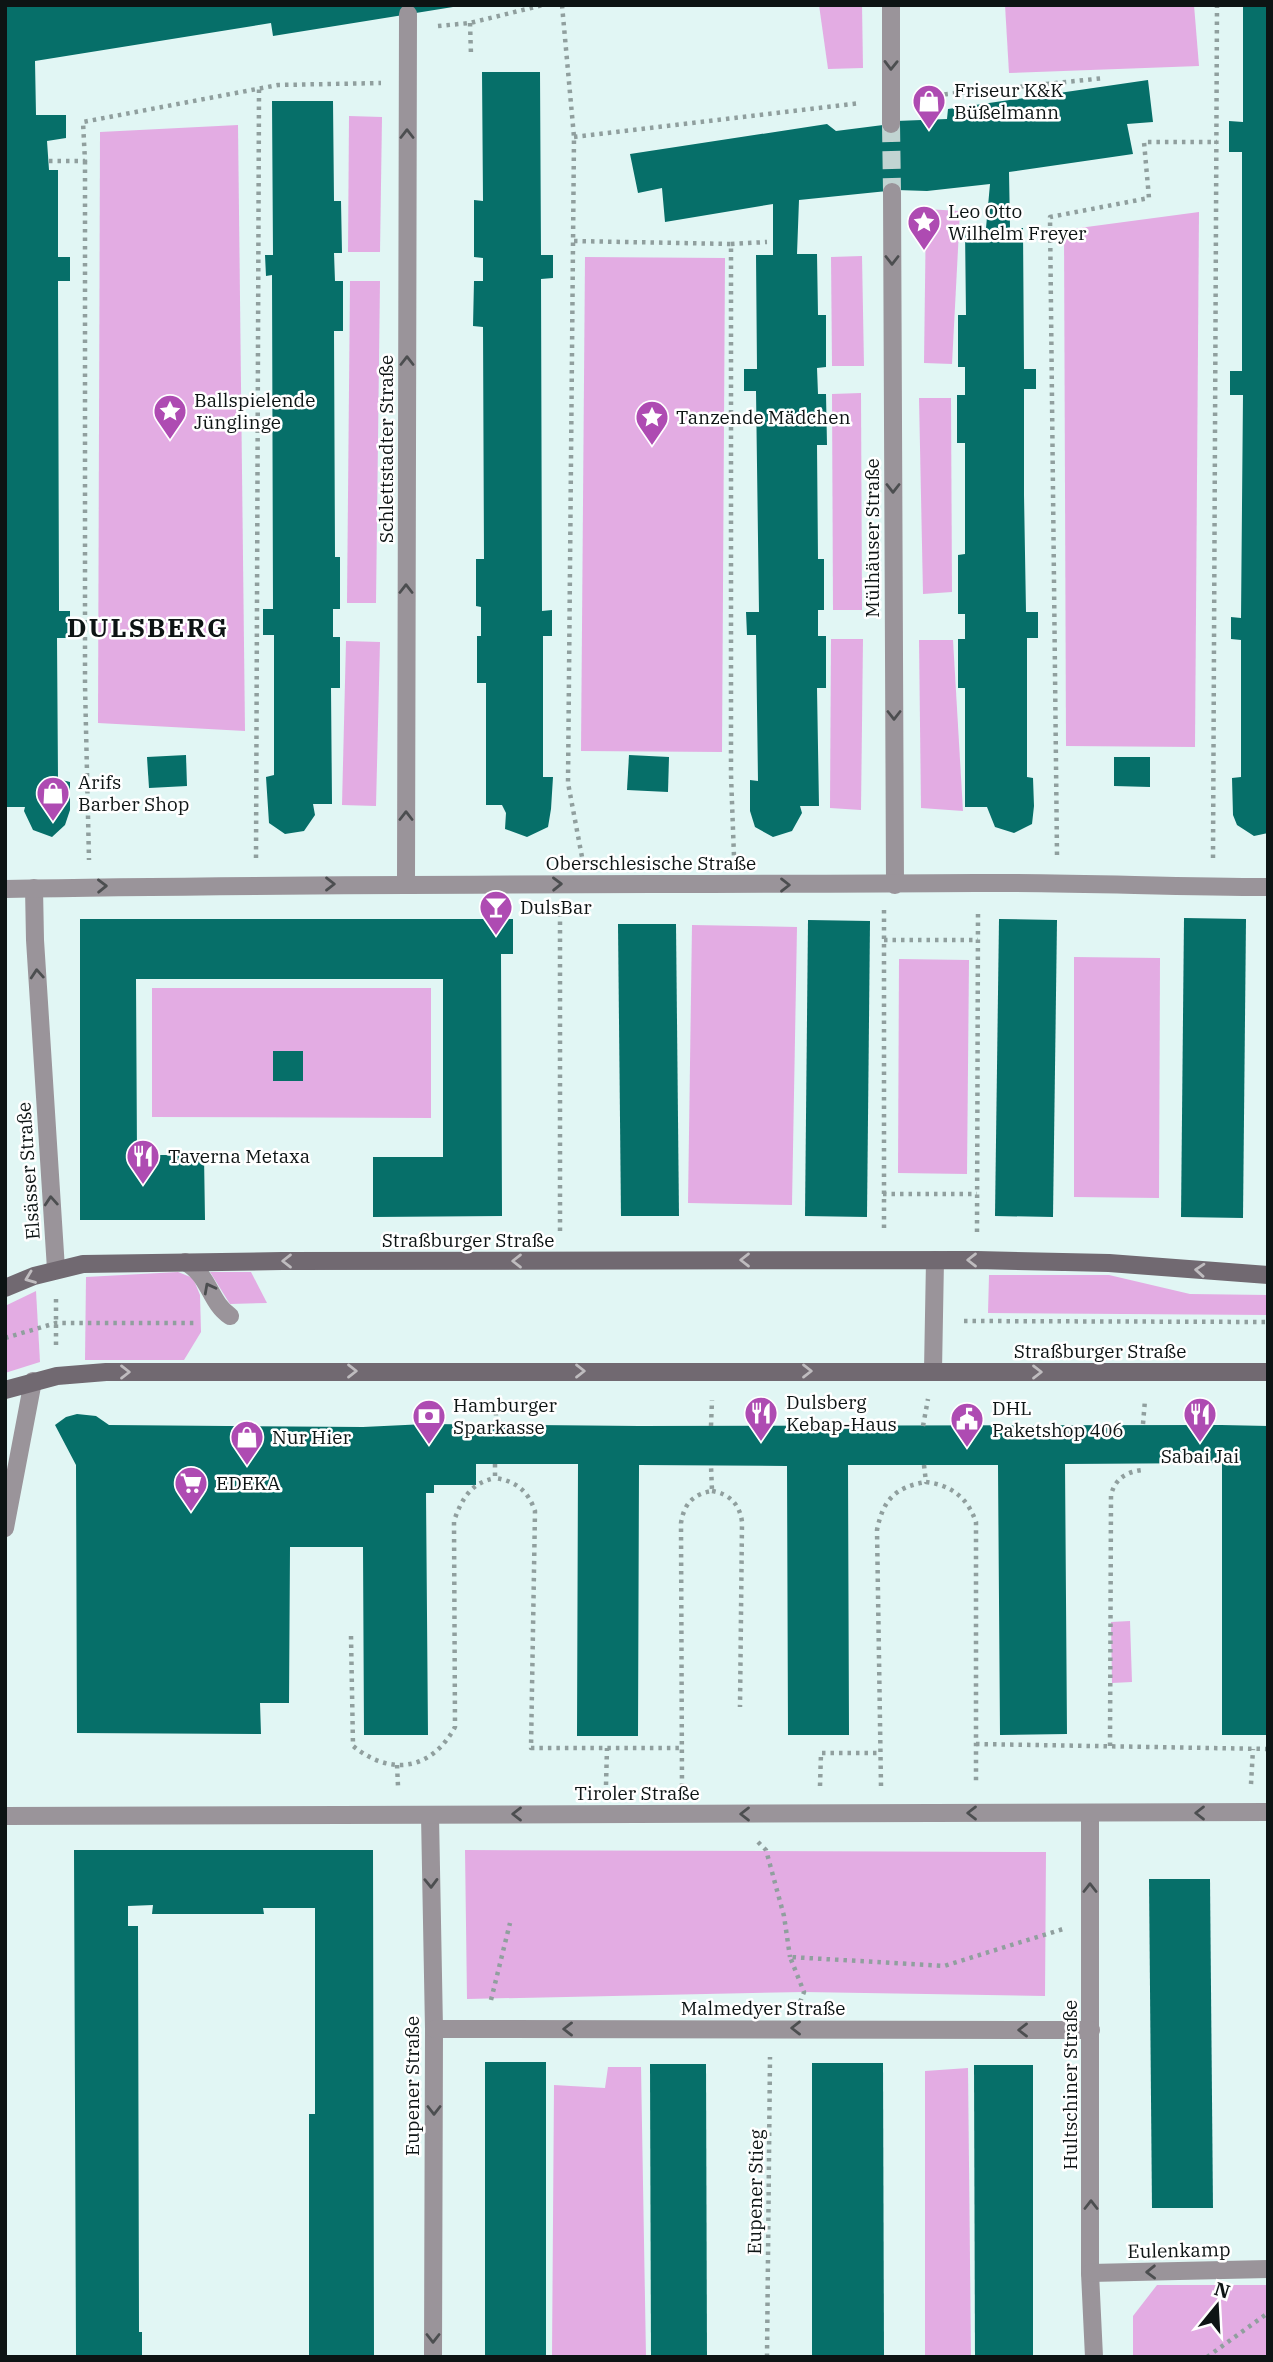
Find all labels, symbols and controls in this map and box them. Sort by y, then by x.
one-way arrow [883,59,898,70]
place label: Friseur K&K Büßelmann [954,78,1064,124]
shop icon: Friseur K&K Büßelmann [910,82,948,131]
one-way arrow [399,128,415,138]
place label: Leo Otto Wilhelm Freyer [948,199,1087,245]
place icon: Leo Otto Wilhelm Freyer [905,203,943,252]
one-way arrow [884,256,900,266]
street label: Schlettstadter Straße [374,355,398,543]
one-way arrow [399,355,415,366]
place label: Ballspielende Jünglinge [194,388,315,434]
place icon: Ballspielende Jünglinge [151,392,189,441]
place icon: Tanzende Mädchen [633,398,671,447]
place label: Tanzende Mädchen [676,405,851,429]
street label: Mülhäuser Straße [860,458,884,618]
one-way arrow [885,483,901,494]
one-way arrow [398,583,414,593]
district label: DULSBERG [67,610,229,644]
one-way arrow [886,711,902,721]
place label: Arifs Barber Shop [78,770,189,816]
shop icon: Arifs Barber Shop [34,774,72,823]
one-way arrow [398,810,414,821]
street label: Oberschlesische Straße [546,851,756,875]
one-way arrow [552,876,563,891]
one-way arrow [325,877,336,892]
one-way arrow [780,877,791,893]
one-way arrow [98,878,108,894]
bar icon: DulsBar [477,888,515,937]
place label: DulsBar [520,895,592,919]
one-way arrow [30,969,45,980]
street label: Elsässer Straße [11,1101,45,1241]
restaurant icon: Taverna Metaxa [124,1137,162,1186]
place label: Taverna Metaxa [168,1144,310,1168]
one-way arrow [44,1196,59,1207]
street label: Straßburger Straße [382,1228,554,1252]
one-way arrow [739,1252,750,1268]
one-way arrow [967,1252,977,1268]
one-way arrow [281,1253,291,1269]
one-way arrow [512,1253,522,1269]
one-way arrow [1194,1263,1205,1278]
one-way arrow [25,1269,37,1283]
one-way arrow [204,1283,217,1295]
street label: Straßburger Straße [1014,1339,1186,1363]
one-way arrow [347,1363,358,1379]
one-way arrow [575,1363,585,1379]
one-way arrow [802,1363,813,1379]
one-way arrow [120,1364,130,1380]
one-way arrow [1032,1364,1043,1380]
place label: Dulsberg Kebap-Haus [786,1390,897,1436]
place label: Hamburger Sparkasse [453,1393,557,1439]
restaurant icon: Dulsberg Kebap-Haus [742,1394,780,1443]
restaurant icon: Sabai Jai [1181,1395,1219,1444]
place label: DHL Paketshop 406 [992,1396,1124,1442]
bank icon: Hamburger Sparkasse [410,1397,448,1446]
public building icon: DHL Paketshop 406 [948,1400,986,1449]
shop icon: Nur Hier [228,1418,266,1467]
place label: Nur Hier [272,1425,351,1449]
place label: Sabai Jai [1161,1444,1239,1468]
supermarket icon: EDEKA [172,1464,210,1513]
place label: EDEKA [216,1471,280,1495]
street label: Tiroler Straße [574,1781,700,1805]
one-way arrow [966,1805,977,1821]
one-way arrow [1194,1805,1204,1821]
one-way arrow [511,1806,522,1822]
one-way arrow [739,1806,749,1822]
one-way arrow [424,1878,439,1889]
one-way arrow [1082,1883,1098,1893]
street label: Malmedyer Straße [681,1996,845,2020]
street label: Hultschiner Straße [1058,2000,1082,2170]
street label: Eupener Straße [400,2016,424,2156]
one-way arrow [790,2020,800,2036]
one-way arrow [562,2021,573,2037]
one-way arrow [1017,2022,1028,2038]
one-way arrow [426,2105,441,2116]
street label: Eupener Stieg [742,2128,768,2255]
one-way arrow [1083,2199,1099,2209]
street label: Eulenkamp [1127,2237,1231,2263]
one-way arrow [1145,2264,1156,2279]
north arrow [1182,2271,1252,2341]
text: N [1211,2276,1233,2304]
one-way arrow [425,2333,441,2344]

